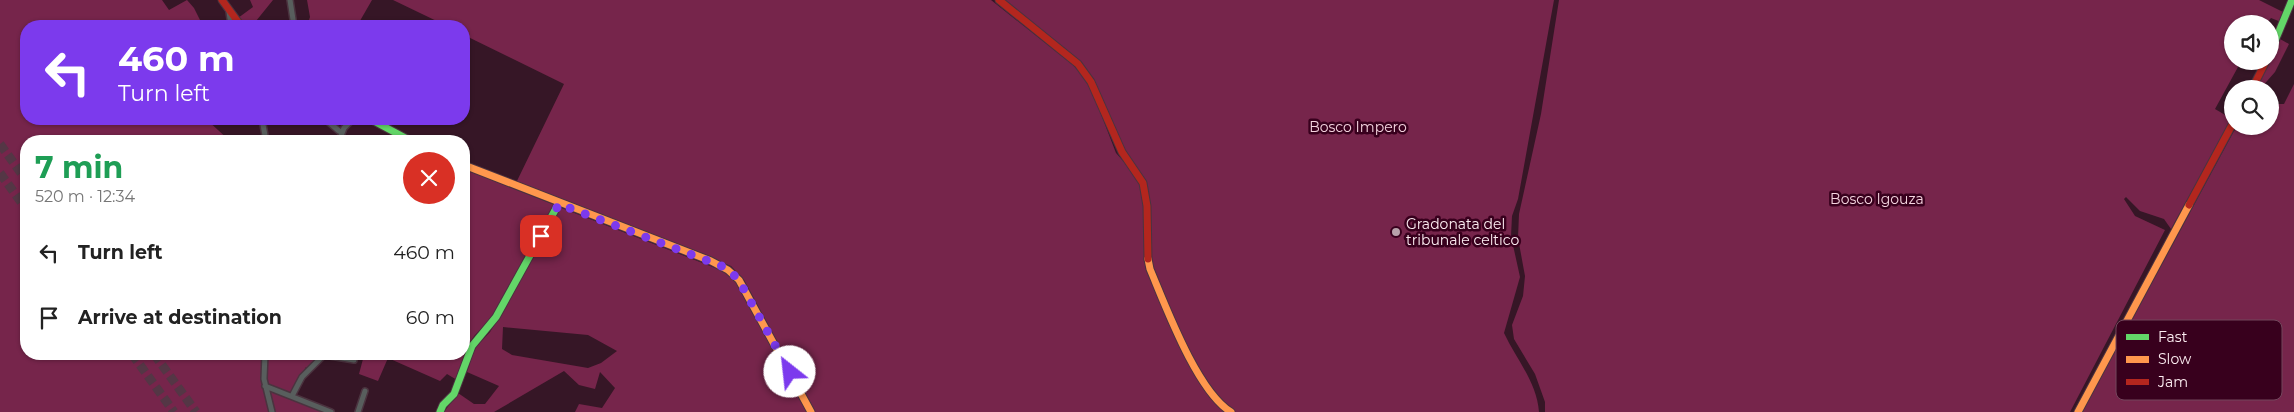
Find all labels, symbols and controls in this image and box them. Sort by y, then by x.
map controls [2224,15,2279,135]
button: sound [2224,15,2279,70]
text: 460 m [118,37,235,80]
icon: left [35,40,100,105]
text: Turn left [118,80,210,107]
button: search [2224,80,2279,135]
park label: Bosco Impero [1309,118,1407,136]
text: 7 min [35,149,123,186]
button: close [403,152,455,204]
text: 520 m · 12:34 [35,187,135,206]
park label: Bosco Igouza [1830,190,1924,208]
pin [520,215,562,257]
place label: Gradonata del tribunale celtico [1406,215,1520,249]
icon: arrive [527,222,555,250]
marker: Gradonata del tribunale celtico [1390,226,1402,238]
icon: left [35,239,63,267]
text: Turn left [78,241,163,264]
text: 460 m [393,241,455,264]
icon: arrive [35,304,63,332]
text: Arrive at destination [78,306,282,329]
text: 60 m [406,306,455,329]
legend [2116,320,2282,400]
text: Fast [2158,328,2188,346]
position arrow [763,345,815,397]
text: Slow [2158,350,2192,368]
text: Jam [2157,373,2188,391]

